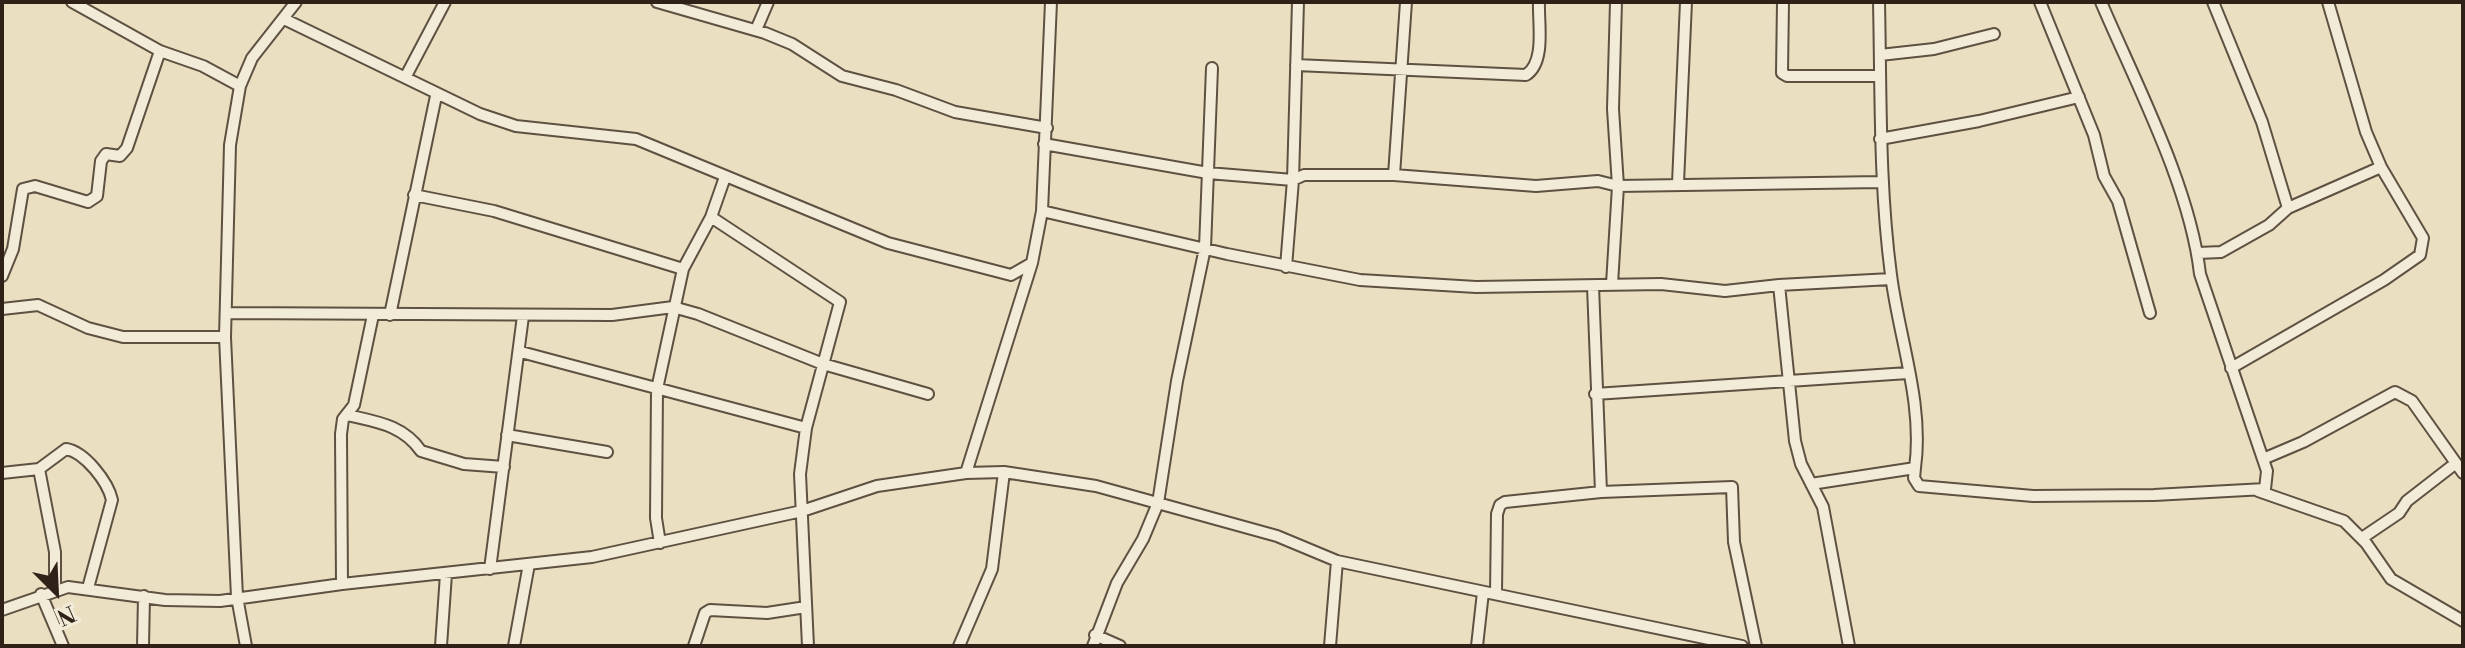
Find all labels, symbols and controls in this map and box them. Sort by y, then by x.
north arrow [16,552,96,632]
text: N [53,599,79,630]

